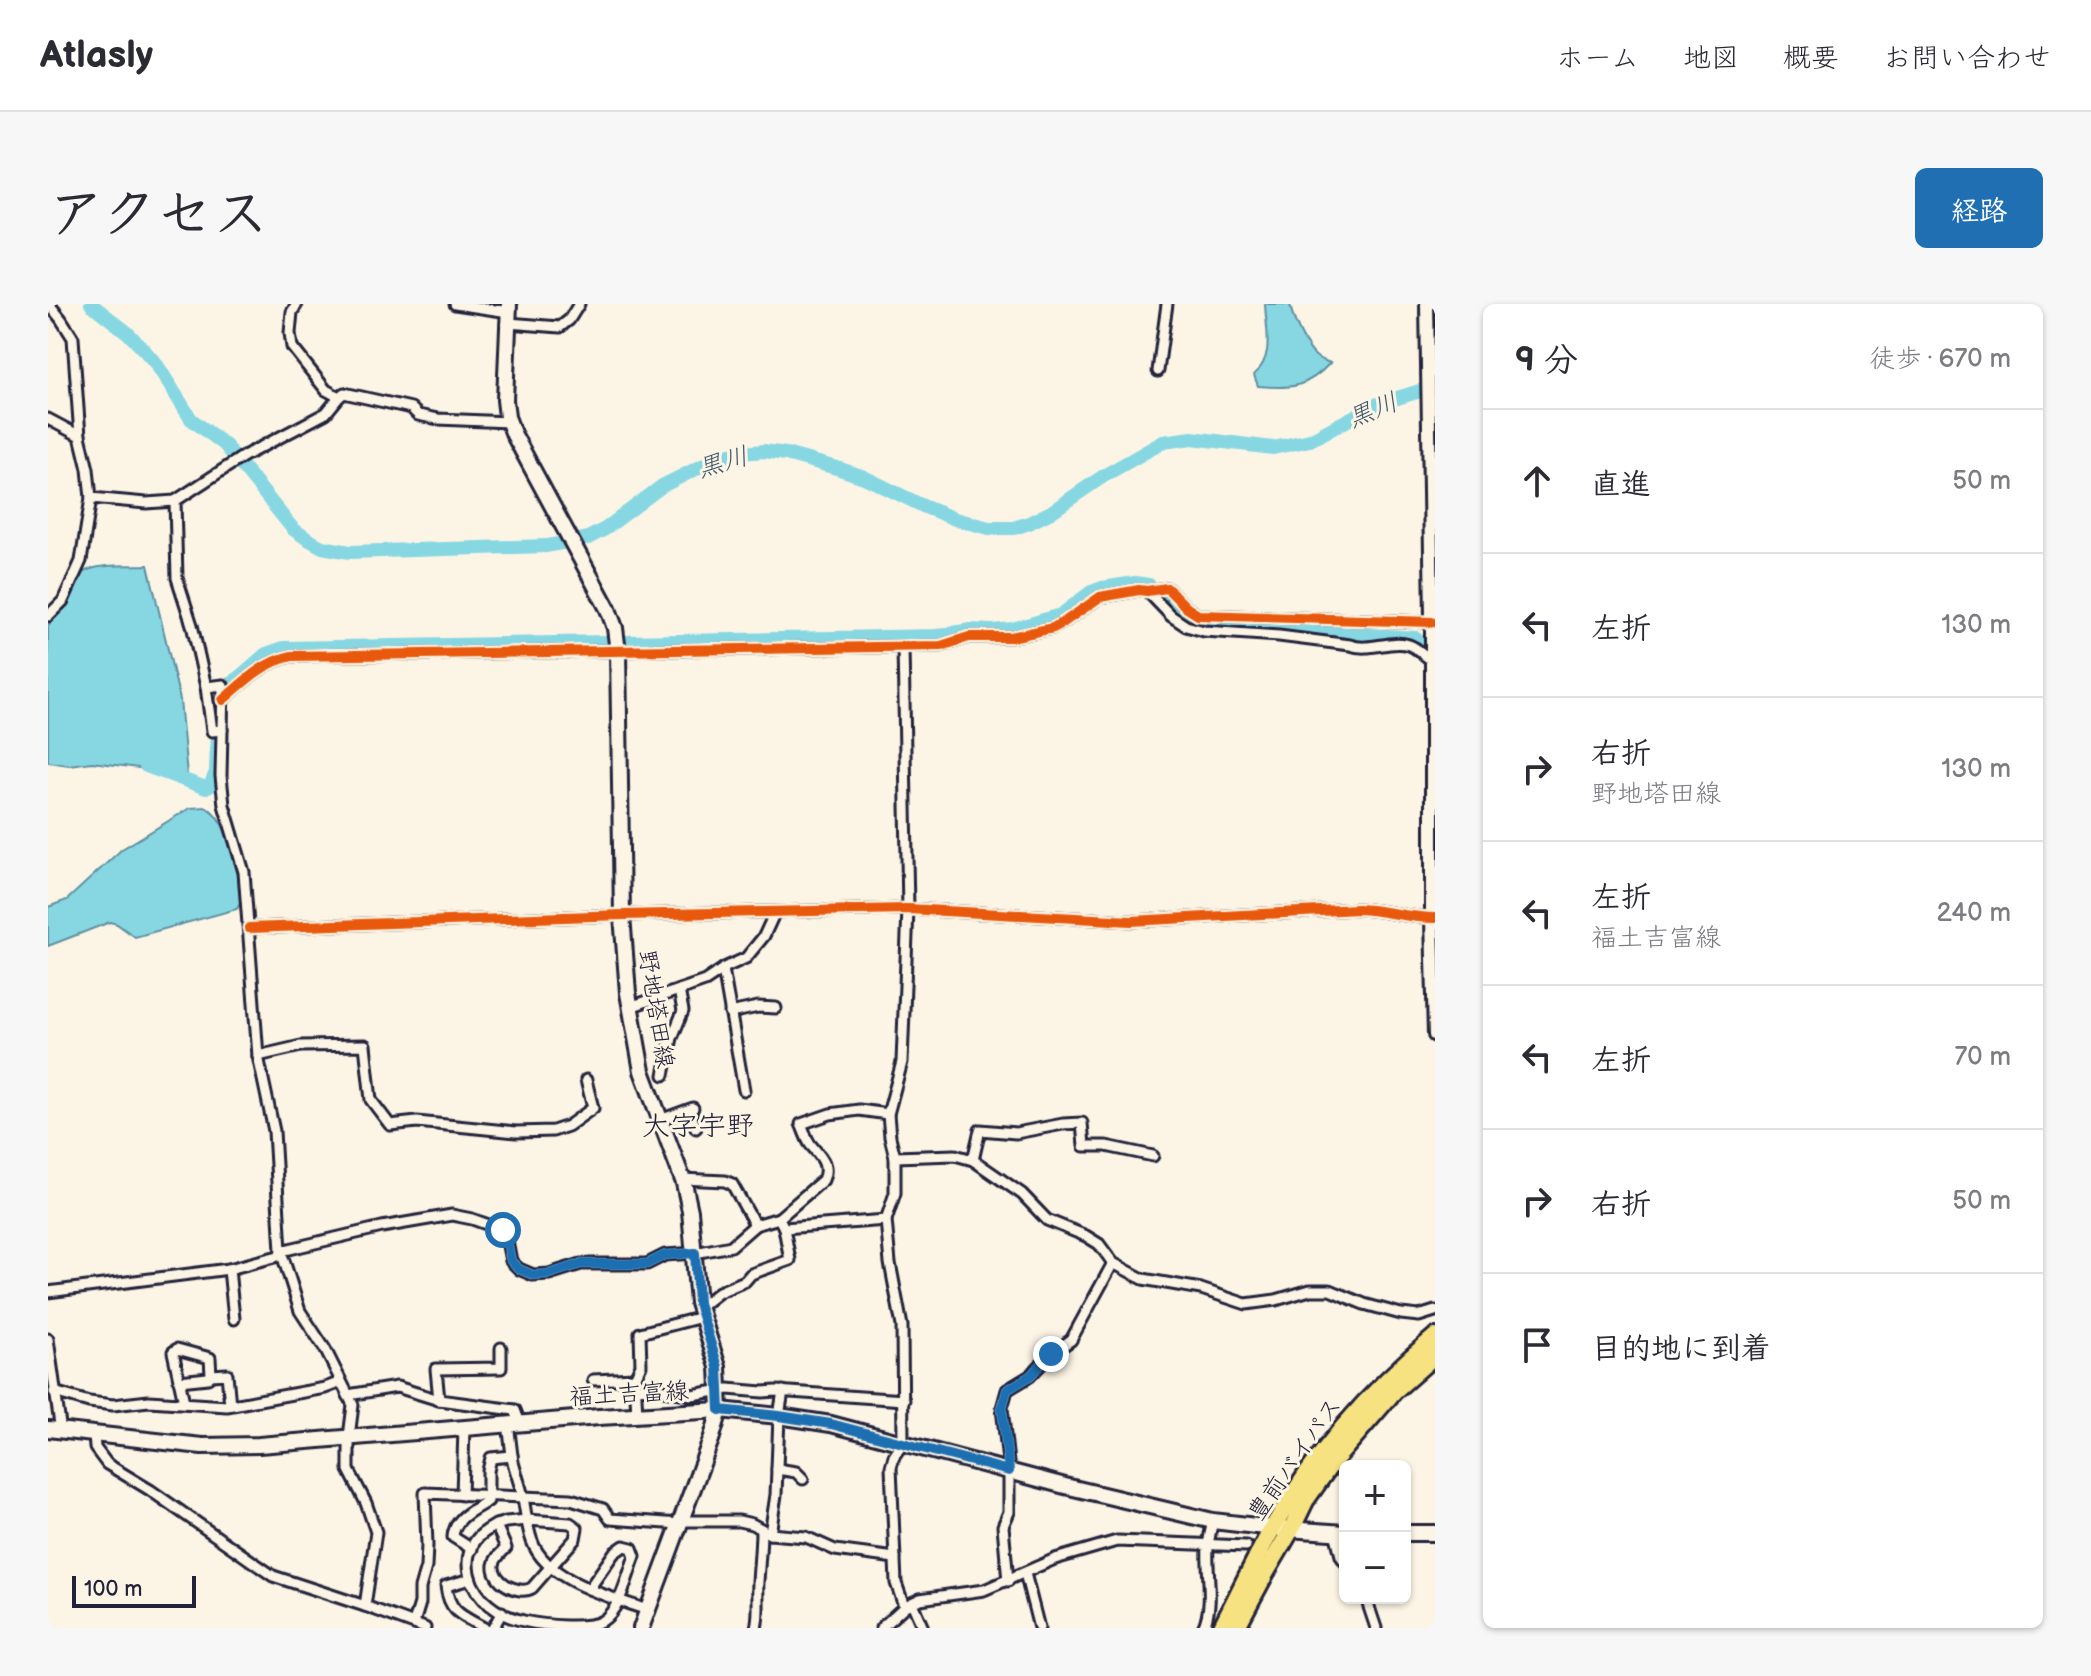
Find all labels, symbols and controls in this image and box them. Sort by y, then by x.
text: Atlasly [40,33,153,78]
text: ホーム [1556,42,1639,75]
text: 地図 [1683,42,1739,75]
text: 概要 [1783,42,1839,75]
text: お問い合わせ [1883,42,2051,75]
button: 経路 [1915,168,2043,248]
text: アクセス [48,182,269,249]
text: 9 分 [1515,340,1578,381]
text: 徒歩 · 670 m [1870,344,2011,375]
water label: 黒川 [1343,387,1403,435]
water label: 黒川 [694,441,752,485]
icon: ahead [1515,459,1559,503]
text: 50 m [1952,466,2011,497]
text: 直進 [1591,467,1651,503]
icon: left [1515,603,1559,647]
text: 130 m [1941,610,2011,641]
text: 左折 [1591,611,1651,647]
text: 右折 [1591,736,1651,772]
icon: right [1515,747,1559,791]
text: 130 m [1941,754,2011,785]
text: 野地塔田線 [1591,779,1721,810]
text: 左折 [1591,880,1651,916]
icon: left [1515,891,1559,935]
text: 240 m [1936,898,2011,929]
text: 福土吉富線 [1591,923,1721,954]
street label: 野地塔田線 [632,947,680,1071]
icon: left [1515,1035,1559,1079]
text: 70 m [1954,1042,2011,1073]
text: 左折 [1591,1043,1651,1079]
district label: 大字宇野 [642,1110,754,1143]
icon: right [1515,1179,1559,1223]
text: 50 m [1952,1186,2011,1217]
text: 右折 [1591,1187,1651,1223]
route start [485,1212,521,1248]
icon: arrive [1515,1323,1559,1367]
text: 目的地に到着 [1591,1331,1771,1367]
route end [1033,1336,1069,1372]
street label: 福土吉富線 [568,1376,690,1412]
street label: 豊前バイパス [1242,1392,1348,1526]
map controls [1339,1460,1411,1604]
button: + [1339,1460,1411,1532]
button: − [1339,1532,1411,1604]
scale bar [72,1572,196,1608]
text: 100 m [84,1576,143,1603]

